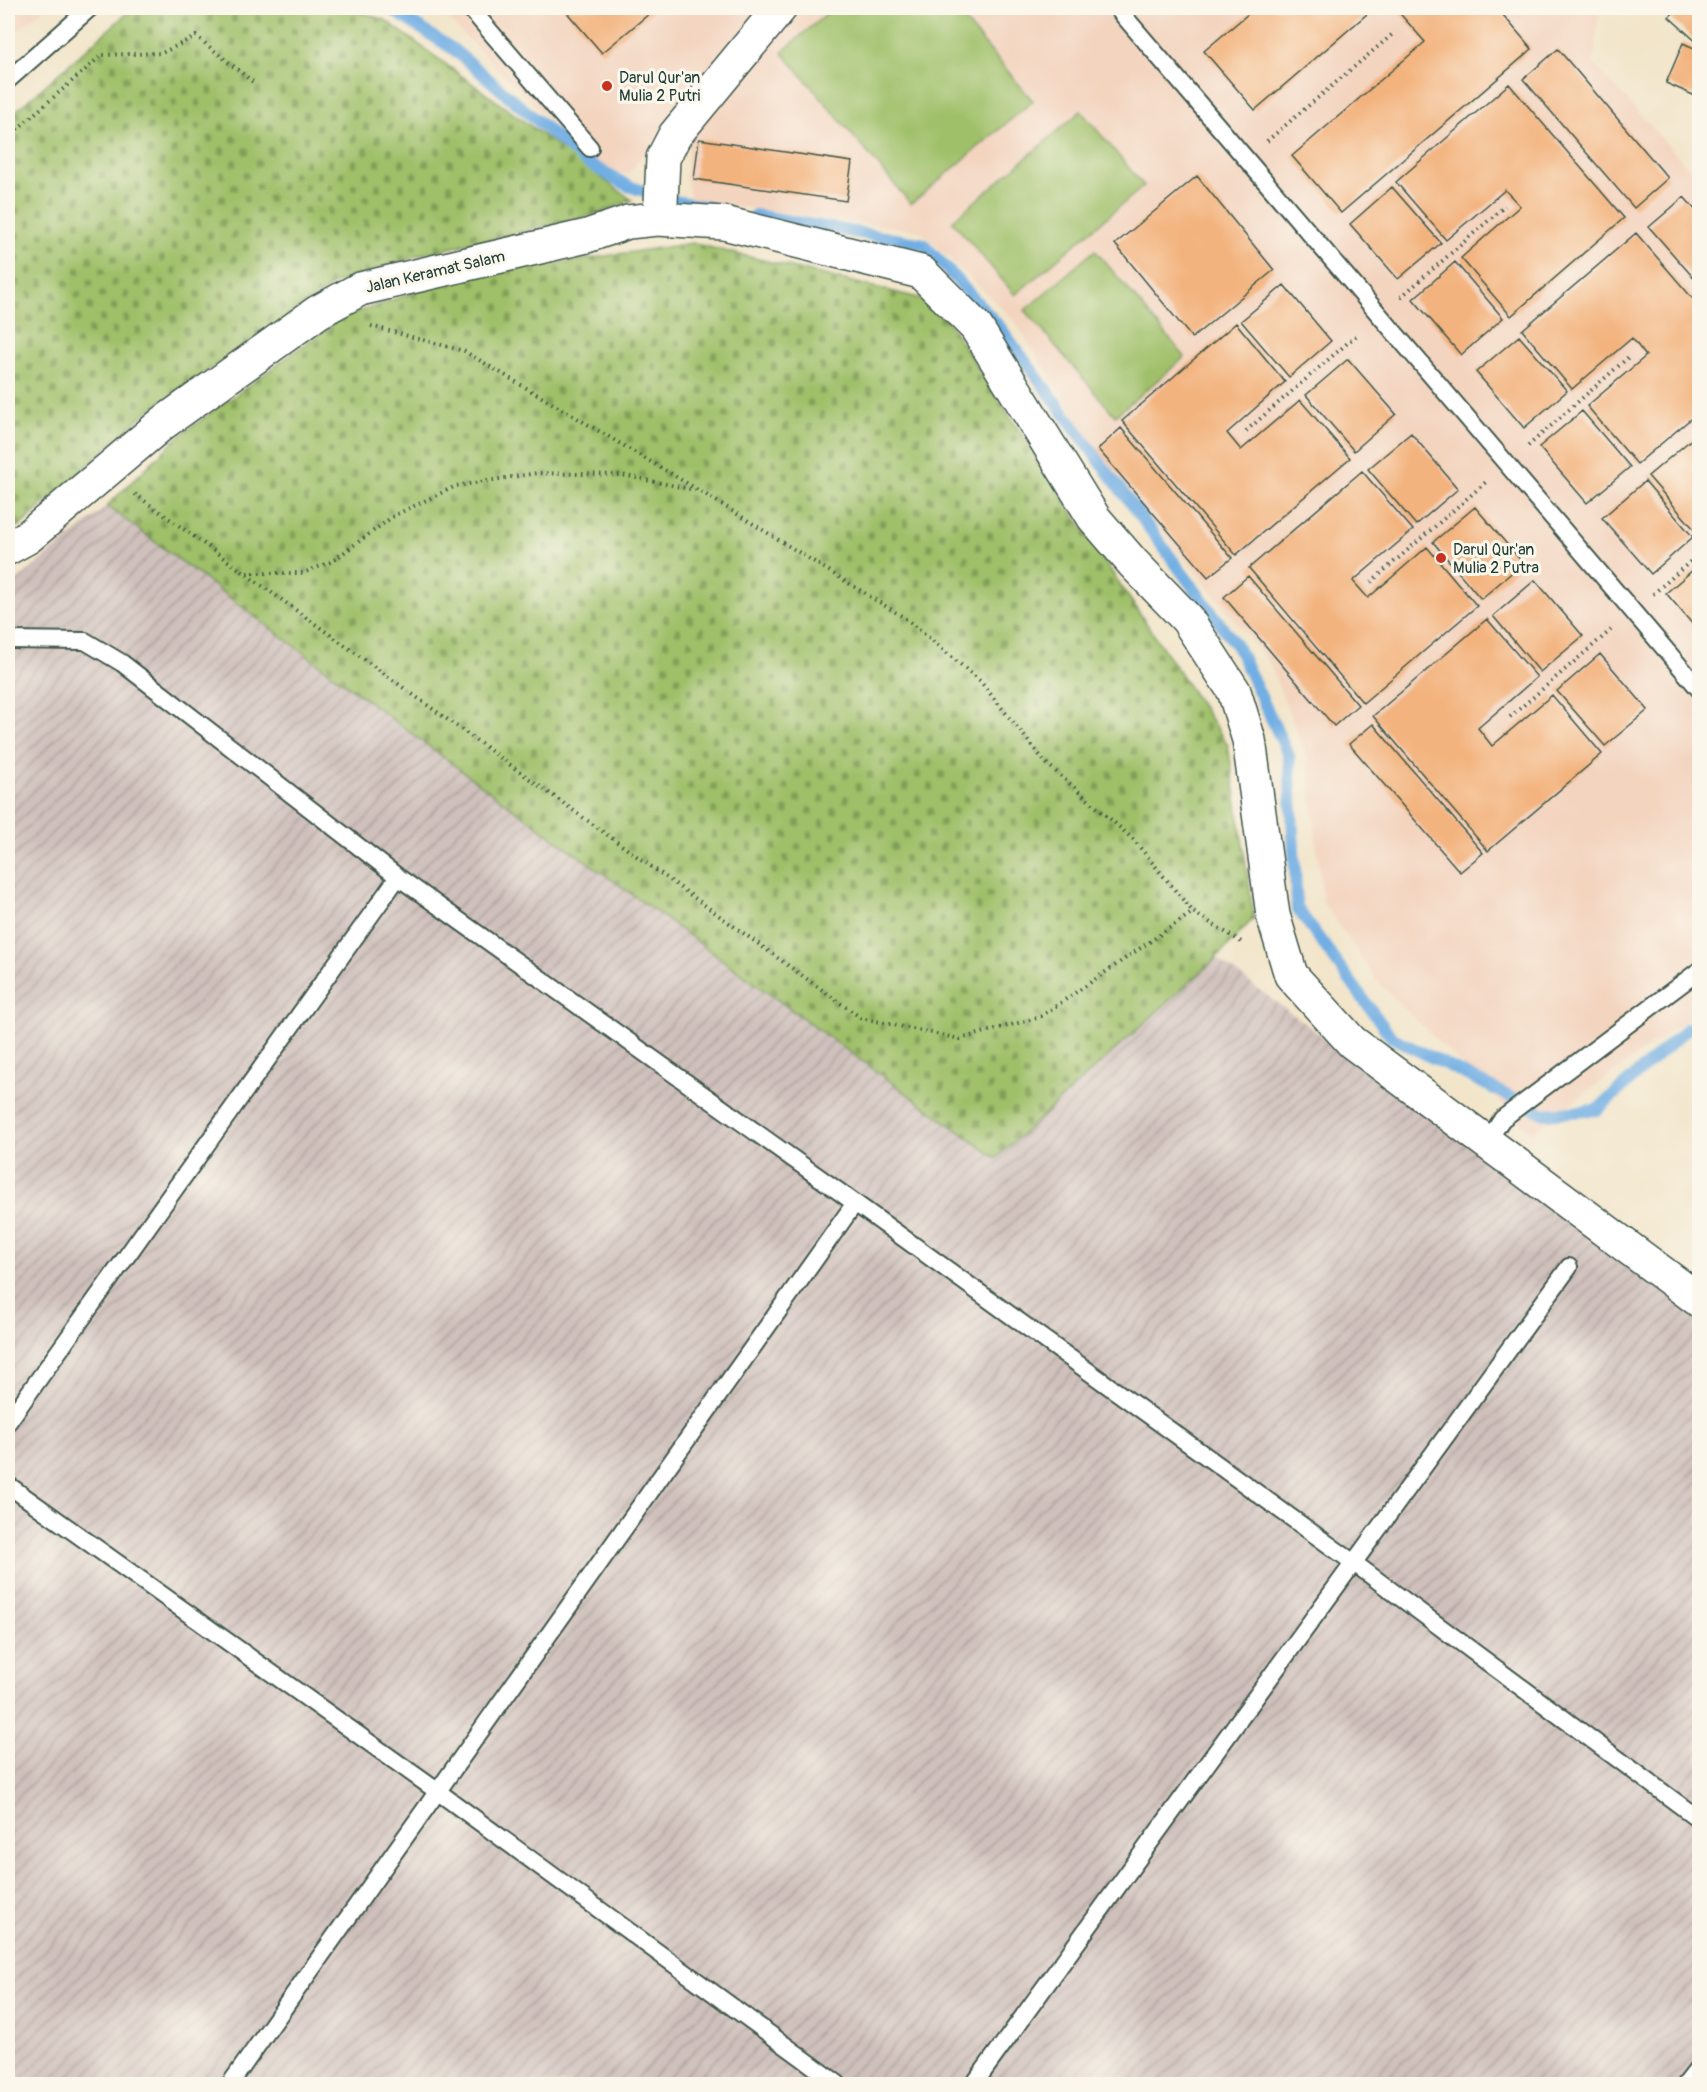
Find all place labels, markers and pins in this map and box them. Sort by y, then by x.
place label: Darul Qur'an Mulia 2 Putri [619,68,701,106]
marker: Darul Qur'an Mulia 2 Putri [600,79,614,93]
place label: Darul Qur'an Mulia 2 Putra [1453,540,1539,578]
marker: Darul Qur'an Mulia 2 Putra [1434,551,1448,565]

